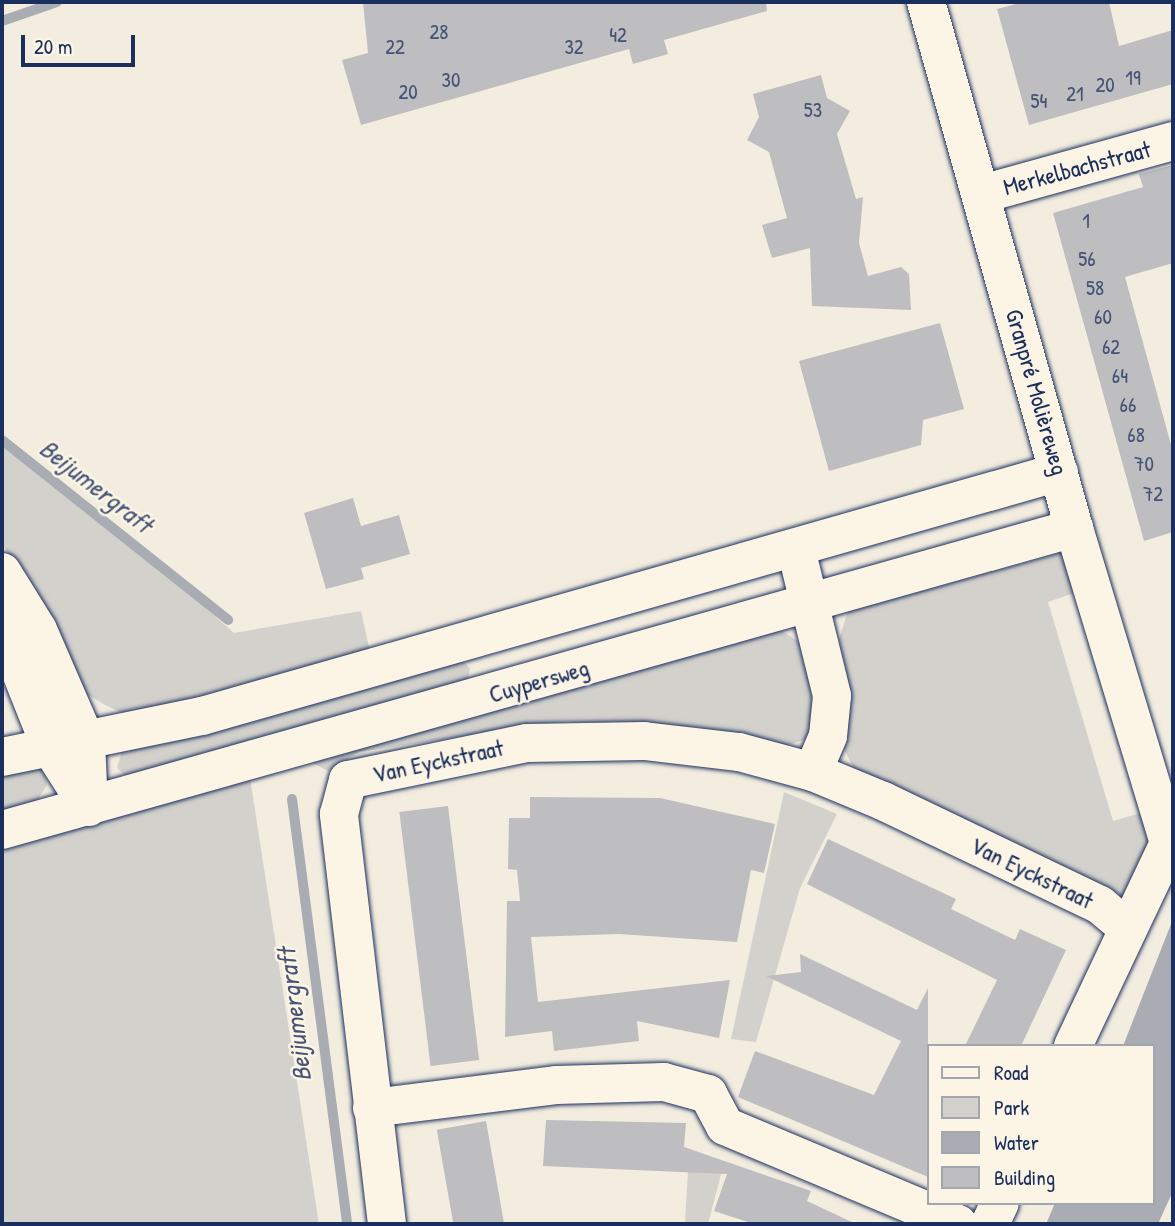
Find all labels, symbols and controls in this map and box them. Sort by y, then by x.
house number: 28 [430,19,448,45]
scale bar [24,21,138,65]
house number: 42 [609,22,627,48]
text: 20 m [34,32,72,61]
house number: 22 [385,34,405,60]
house number: 32 [564,34,584,60]
house number: 19 [1125,65,1141,91]
house number: 30 [442,67,460,93]
house number: 20 [1095,72,1115,98]
house number: 20 [398,79,418,105]
house number: 21 [1066,81,1084,107]
house number: 54 [1031,88,1047,114]
house number: 53 [804,97,822,123]
street label: Merkelbachstraat [1000,134,1154,202]
house number: 1 [1082,208,1090,234]
house number: 56 [1078,246,1096,272]
house number: 58 [1086,275,1104,301]
house number: 60 [1094,304,1112,330]
street label: Granpré Molièreweg [1000,306,1074,478]
house number: 62 [1102,334,1120,360]
house number: 64 [1112,363,1128,389]
house number: 66 [1120,392,1136,418]
house number: 68 [1127,422,1145,448]
water label: Beijumergraft [34,432,158,540]
house number: 70 [1134,451,1154,477]
house number: 72 [1143,481,1163,507]
street label: Cuypersweg [486,653,592,709]
street label: Van Eyckstraat [370,733,506,789]
street label: Van Eyckstraat [966,831,1098,915]
water label: Beijumergraft [270,947,318,1083]
legend [926,1044,1154,1205]
text: Road [994,1058,1028,1087]
text: Park [994,1093,1029,1122]
text: Water [994,1128,1039,1157]
text: Building [994,1163,1055,1192]

